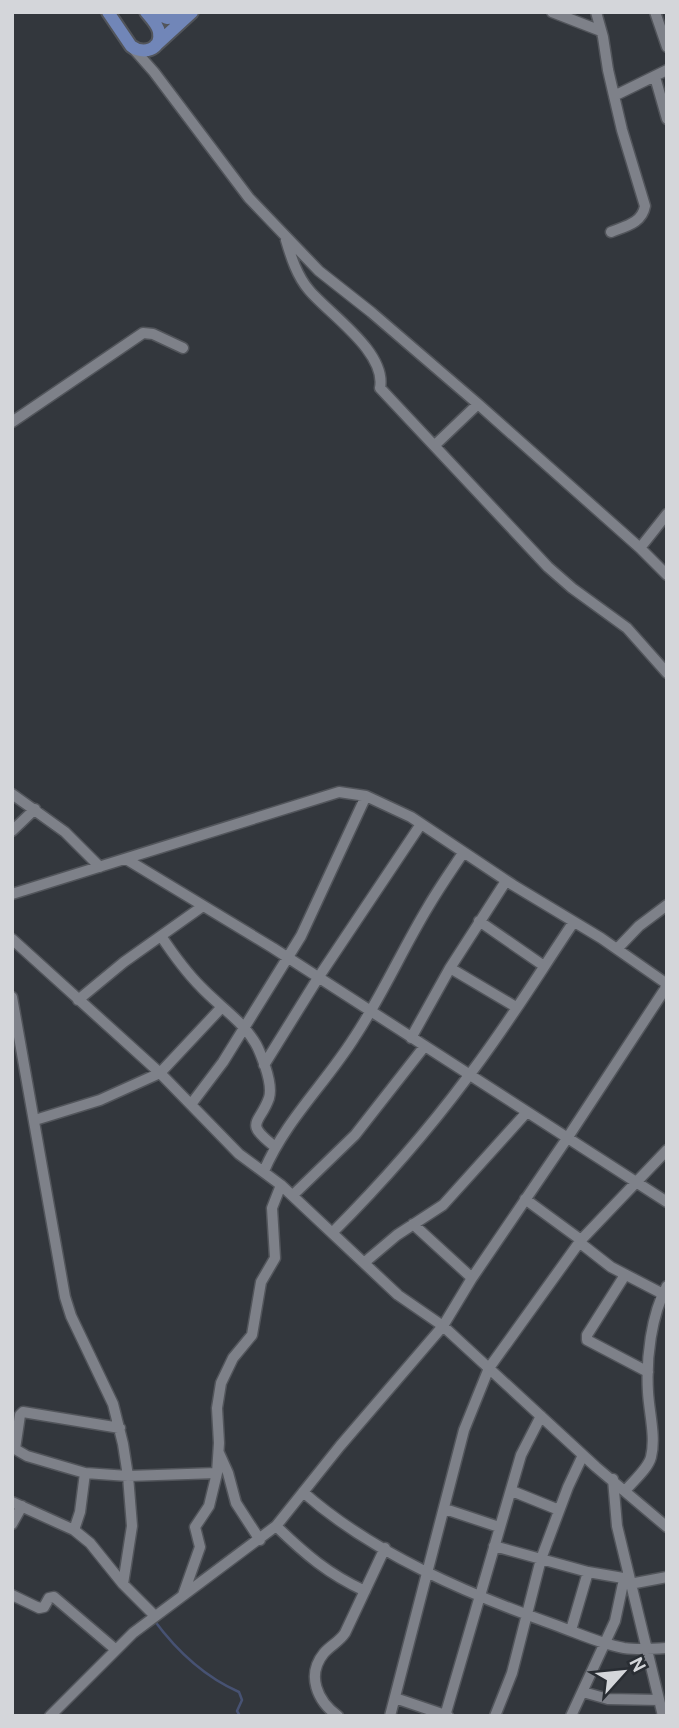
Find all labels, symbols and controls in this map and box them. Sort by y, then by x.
north arrow [588,1637,658,1707]
text: N [624,1653,651,1676]

